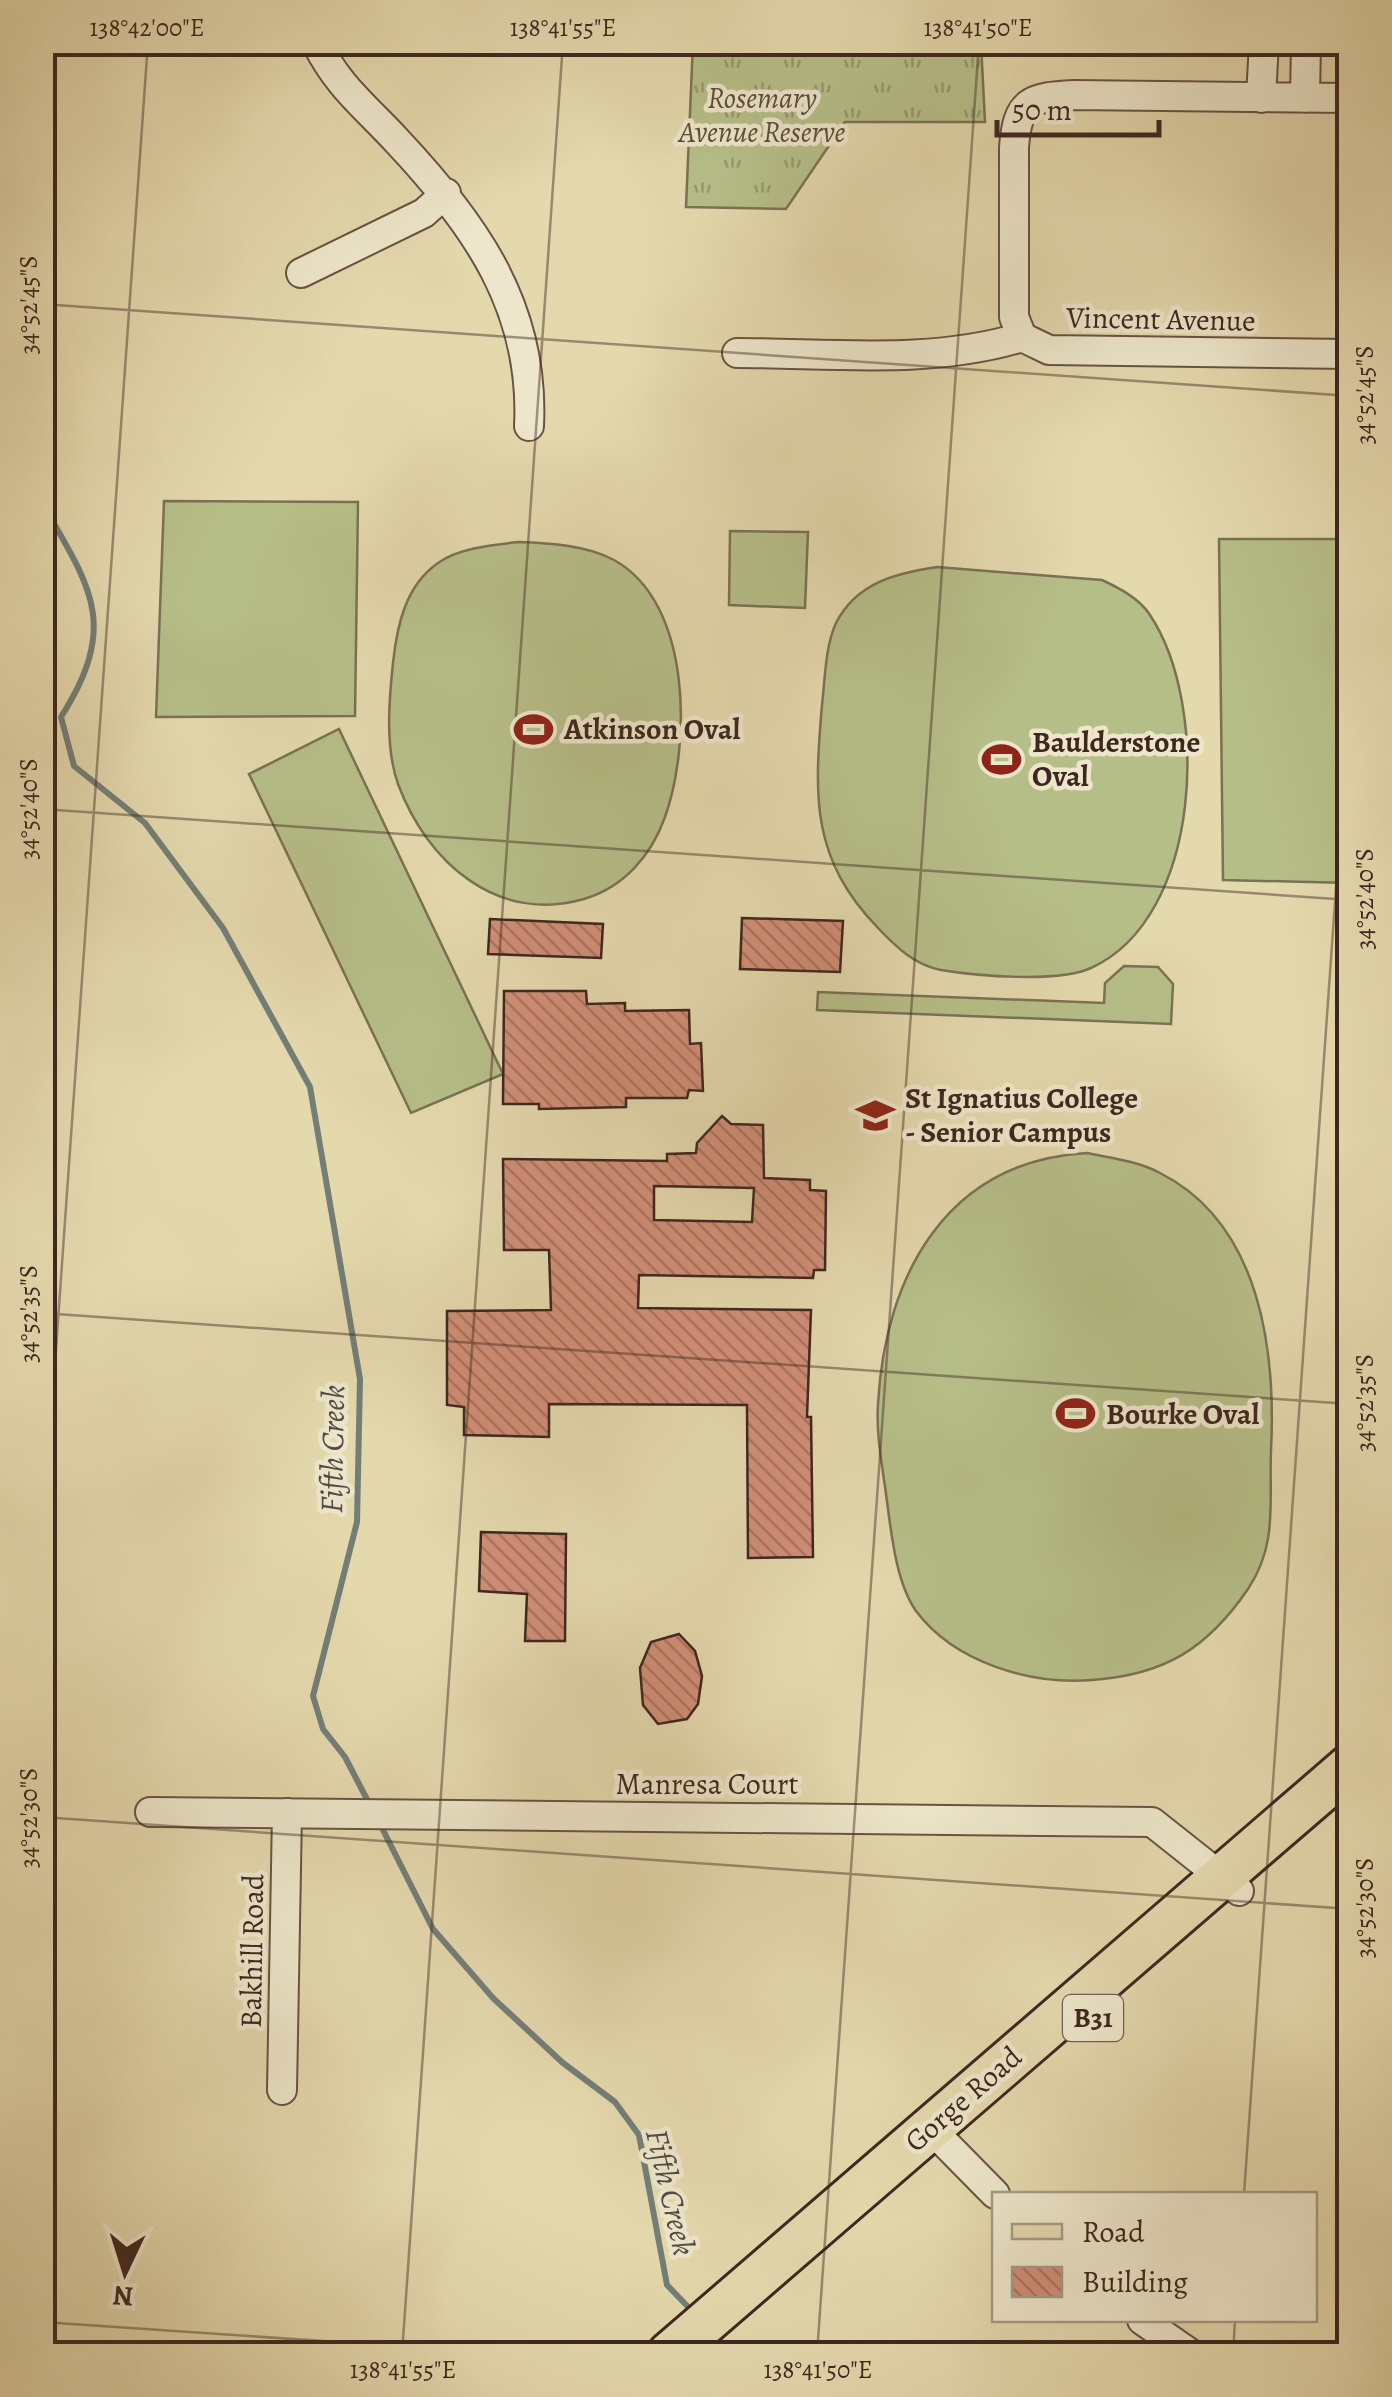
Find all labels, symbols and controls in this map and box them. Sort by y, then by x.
text: 138°42'00"E [89,11,205,45]
text: 138°41'55"E [510,11,616,45]
text: 138°41'50"E [923,11,1033,45]
scale bar [997,75,1160,137]
park label: Rosemary Avenue Reserve [677,78,845,152]
text: 50 m [1012,90,1072,130]
text: 34°52'45"S [12,255,46,355]
street label: Vincent Avenue [1065,297,1256,341]
text: 34°52'45"S [1348,345,1382,445]
sports icon: Atkinson Oval [513,708,555,750]
place label: Atkinson Oval [563,709,740,749]
place label: Baulderstone Oval [1032,722,1200,796]
sports icon: Baulderstone Oval [981,738,1023,780]
text: 34°52'40"S [12,758,46,860]
text: 34°52'40"S [1348,848,1382,950]
place label: St Ignatius College - Senior Campus [905,1078,1138,1152]
school or university icon: St Ignatius College - Senior Campus [854,1094,896,1136]
text: 34°52'35"S [12,1265,46,1363]
text: 34°52'35"S [1348,1354,1382,1452]
water label: Fifth Creek [309,1384,355,1514]
sports icon: Bourke Oval [1055,1393,1097,1435]
place label: Bourke Oval [1106,1394,1259,1434]
street label: Manresa Court [616,1764,799,1804]
text: 34°52'30"S [12,1768,46,1868]
text: 34°52'30"S [1348,1858,1382,1958]
street label: Bakhill Road [231,1873,273,2029]
road number: B31 [1063,1995,1123,2041]
street label: Gorge Road [896,2037,1031,2161]
water label: Fifth Creek [635,2124,707,2260]
legend [992,2192,1317,2322]
text: Road [1082,2212,1145,2252]
north arrow [75,2222,175,2322]
text: Building [1082,2262,1188,2302]
text: N [112,2276,135,2316]
text: 138°41'55"E [350,2353,456,2387]
text: 138°41'50"E [763,2353,873,2387]

